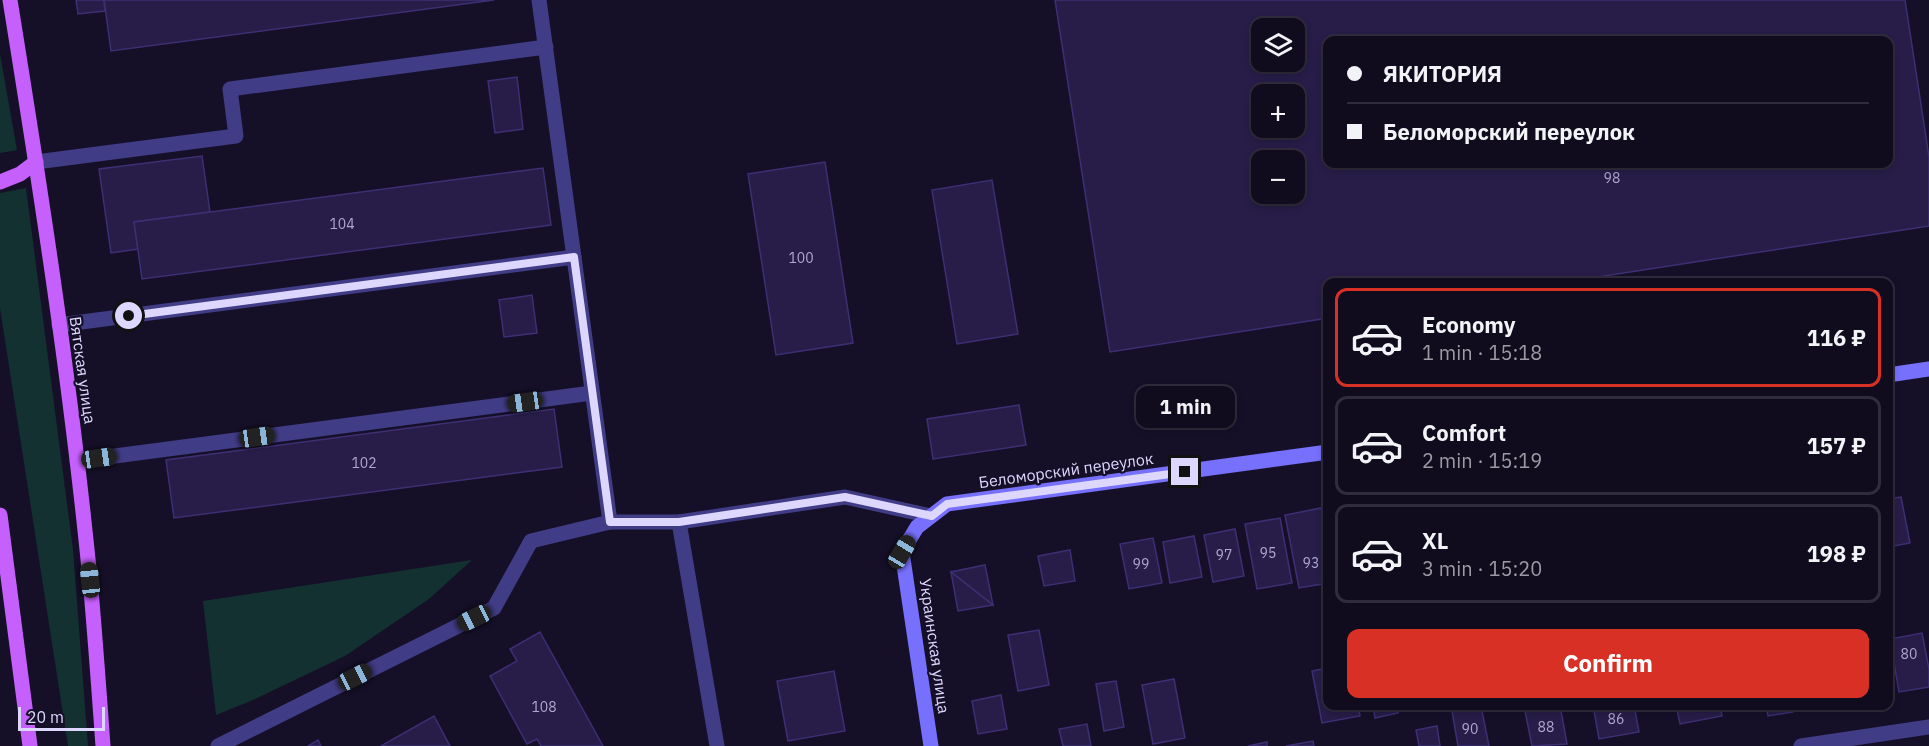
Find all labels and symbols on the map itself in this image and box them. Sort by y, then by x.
house number: 98 [1604,169,1620,187]
house number: 104 [329,215,355,233]
house number: 100 [788,249,814,267]
route start [115,302,142,329]
street label: Вятская улица [66,315,101,425]
callout: 1 min [1136,385,1234,427]
car [506,391,544,413]
car [238,426,276,448]
car [80,447,118,469]
street label: Беломорский переулок [977,448,1155,492]
house number: 102 [351,454,377,472]
route end [1171,458,1198,485]
car [885,532,919,572]
house number: 95 [1260,544,1276,562]
house number: 97 [1216,546,1232,564]
house number: 93 [1303,554,1319,572]
house number: 99 [1133,555,1149,573]
car [79,561,101,599]
street label: Украинская улица [916,577,954,715]
car [454,602,494,634]
house number: 80 [1901,645,1917,663]
car [335,661,375,693]
house number: 108 [531,698,557,716]
scale bar [18,704,105,732]
house number: 86 [1608,710,1624,728]
house number: 88 [1538,718,1554,736]
house number: 90 [1462,720,1478,738]

